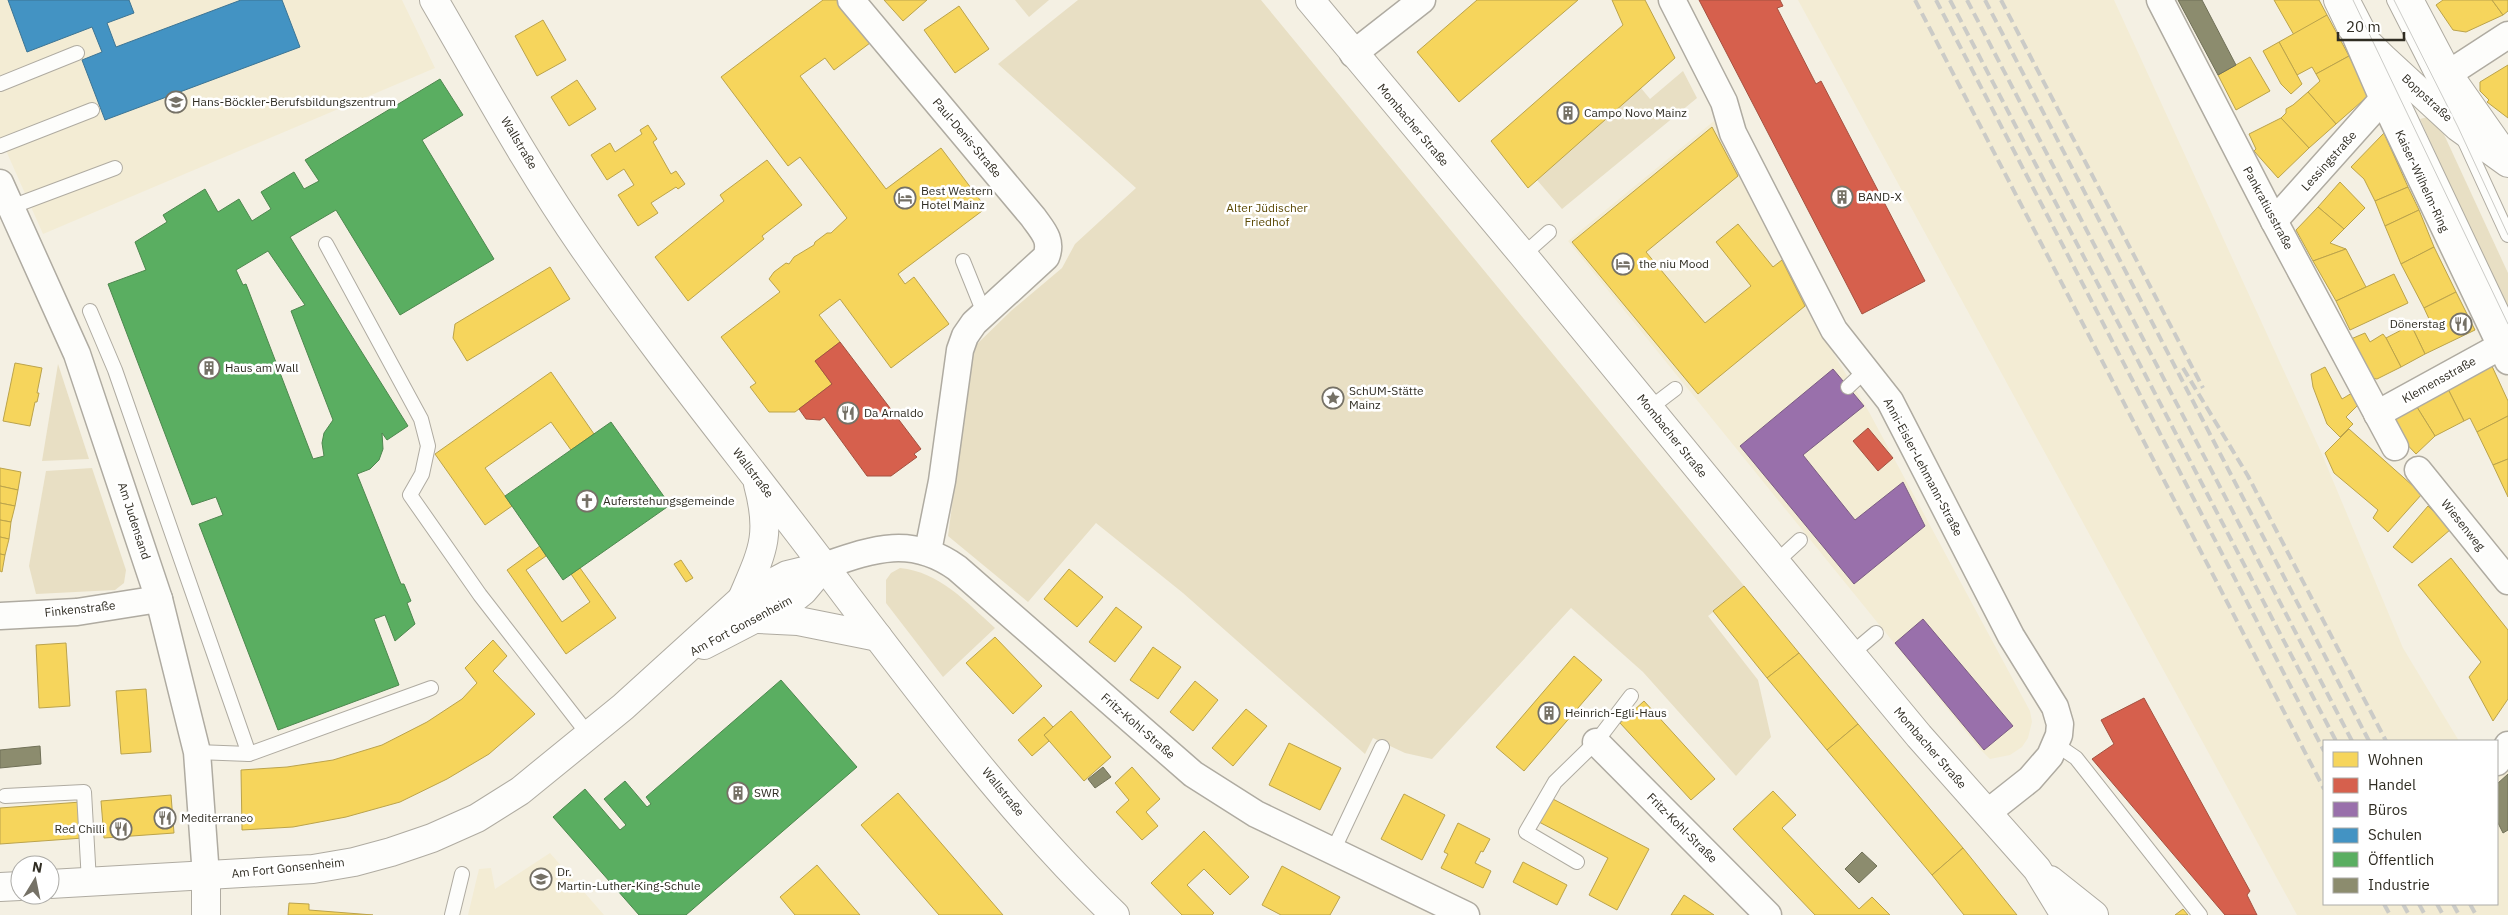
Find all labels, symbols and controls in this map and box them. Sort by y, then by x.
scale bar [2338,10,2404,42]
text: 20 m [2346,17,2381,36]
street label: Boppstraße [2399,71,2456,125]
street label: Mombacher Straße [1374,80,1453,169]
school or university icon: Hans-Böckler-Berufsbildungszentrum [164,90,188,114]
place label: Hans-Böckler-Berufsbildungszentrum [192,94,396,109]
street label: Paul-Denis-Straße [930,95,1005,181]
building icon: Campo Novo Mainz [1556,101,1580,125]
place label: Campo Novo Mainz [1584,105,1687,120]
street label: Wallstraße [498,114,541,172]
street label: Lessingstraße [2298,127,2360,194]
street label: Kaiser-Wilhelm-Ring [2392,127,2453,235]
street label: Pankratiusstraße [2240,164,2297,252]
place label: Best Western Hotel Mainz [921,183,993,212]
building icon: BAND-X [1830,185,1854,209]
hotel icon: Best Western Hotel Mainz [893,186,917,210]
place label: BAND-X [1858,189,1902,204]
park label: Alter Jüdischer Friedhof [1226,200,1308,229]
hotel icon: the niu Mood [1611,252,1635,276]
place label: the niu Mood [1639,256,1709,271]
restaurant icon: Dönerstag [2449,312,2473,336]
place label: Dönerstag [2390,316,2446,331]
street label: Klemensstraße [2399,353,2479,406]
building icon: Haus am Wall [197,356,221,380]
place label: Haus am Wall [225,360,299,375]
place label: SchUM-Stätte Mainz [1349,383,1424,412]
place icon: SchUM-Stätte Mainz [1321,386,1345,410]
street label: Mombacher Straße [1634,391,1711,481]
street label: Anni-Eisler-Lehmann-Straße [1881,395,1966,539]
restaurant icon: Da Arnaldo [836,401,860,425]
place label: Da Arnaldo [864,405,924,420]
street label: Wallstraße [730,445,777,501]
street label: Am Judensand [115,480,154,561]
church icon: Auferstehungsgemeinde [575,489,599,513]
place label: Auferstehungsgemeinde [603,493,735,508]
street label: Wiesenweg [2438,496,2489,554]
street label: Am Fort Gonsenheim [687,592,794,659]
street label: Finkenstraße [44,597,116,620]
street label: Fritz-Kohl-Straße [1098,689,1179,762]
building icon: Heinrich-Egli-Haus [1537,701,1561,725]
street label: Mombacher Straße [1891,704,1970,792]
place label: Heinrich-Egli-Haus [1565,705,1667,720]
legend [2323,740,2498,905]
text: Wohnen [2368,750,2423,769]
street label: Wallstraße [979,764,1028,819]
text: Handel [2368,775,2416,794]
building icon: SWR [726,781,750,805]
place label: SWR [754,785,780,800]
street label: Fritz-Kohl-Straße [1644,789,1721,866]
text: Büros [2368,800,2407,819]
restaurant icon: Mediterraneo [153,806,177,830]
place label: Mediterraneo [181,810,254,825]
restaurant icon: Red Chilli [109,817,133,841]
place label: Red Chilli [54,821,105,836]
text: Schulen [2368,825,2422,844]
text: Öffentlich [2368,850,2434,869]
street label: Am Fort Gonsenheim [231,854,345,881]
north arrow [10,855,60,905]
text: N [31,857,44,877]
place label: Dr. Martin-Luther-King-Schule [557,864,701,893]
school or university icon: Dr. Martin-Luther-King-Schule [529,867,553,891]
text: Industrie [2368,875,2430,894]

